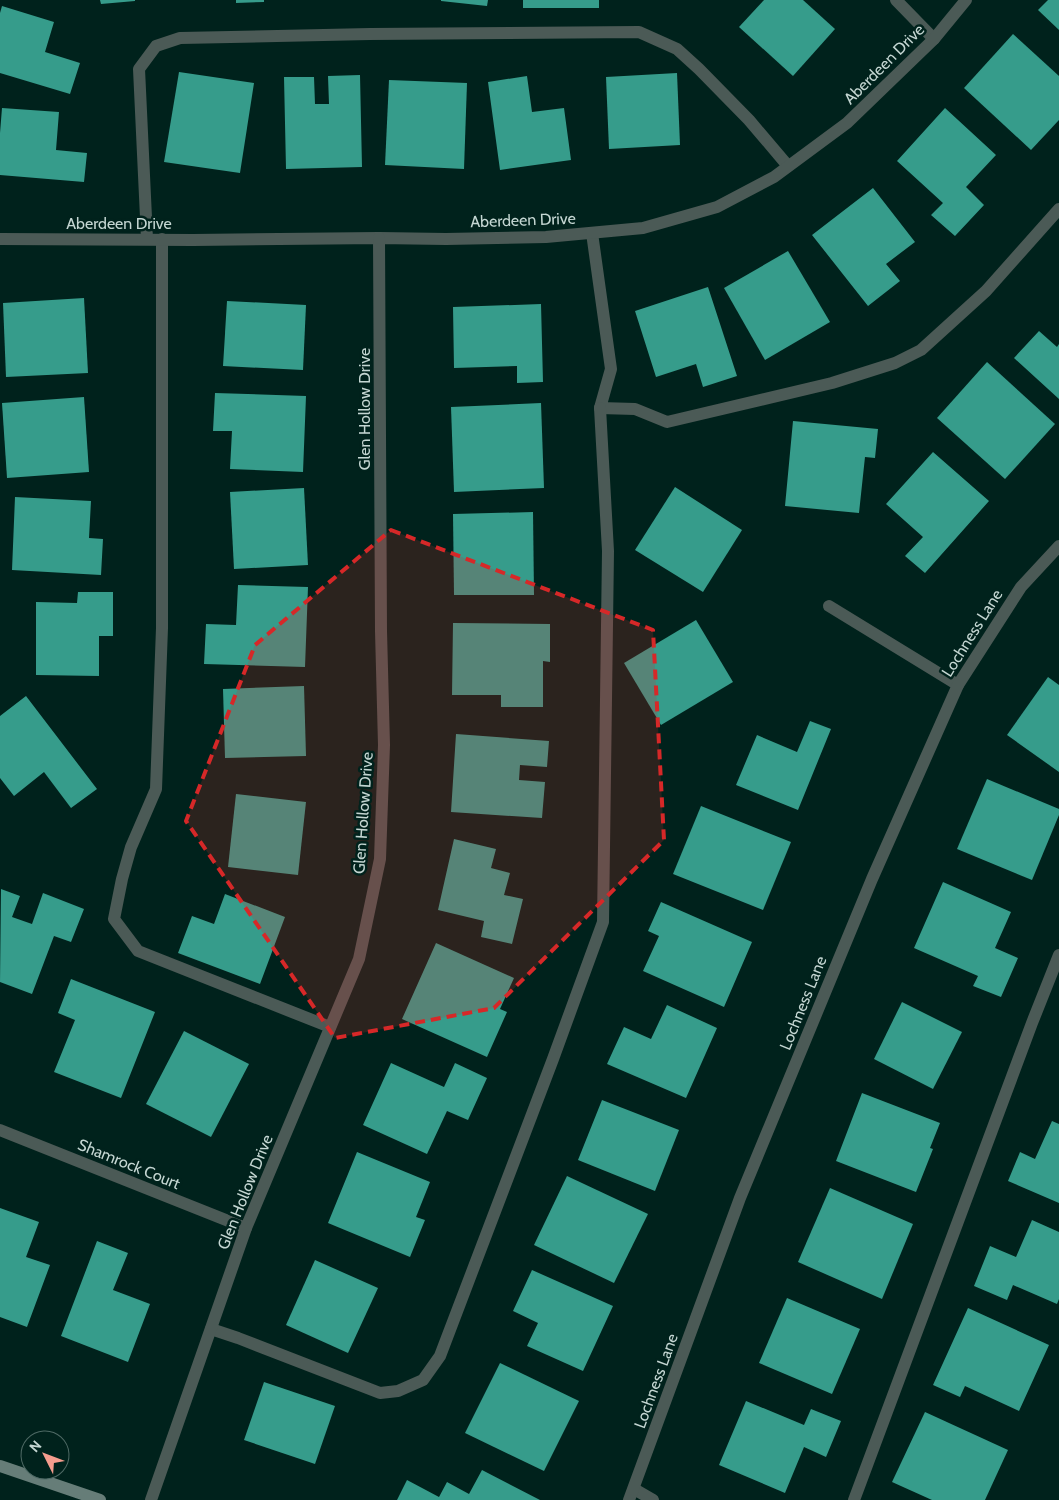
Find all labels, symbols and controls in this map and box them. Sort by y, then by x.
street label: Aberdeen Drive [840,20,928,108]
street label: Aberdeen Drive [470,209,576,231]
street label: Aberdeen Drive [66,214,172,233]
street label: Glen Hollow Drive [355,348,374,470]
street label: Lochness Lane [938,586,1006,680]
street label: Glen Hollow Drive [349,751,377,875]
street label: Lochness Lane [776,953,830,1053]
street label: Glen Hollow Drive [213,1132,277,1252]
street label: Shamrock Court [75,1135,183,1193]
street label: Lochness Lane [630,1331,682,1431]
north arrow [20,1430,70,1480]
text: N [25,1437,45,1456]

